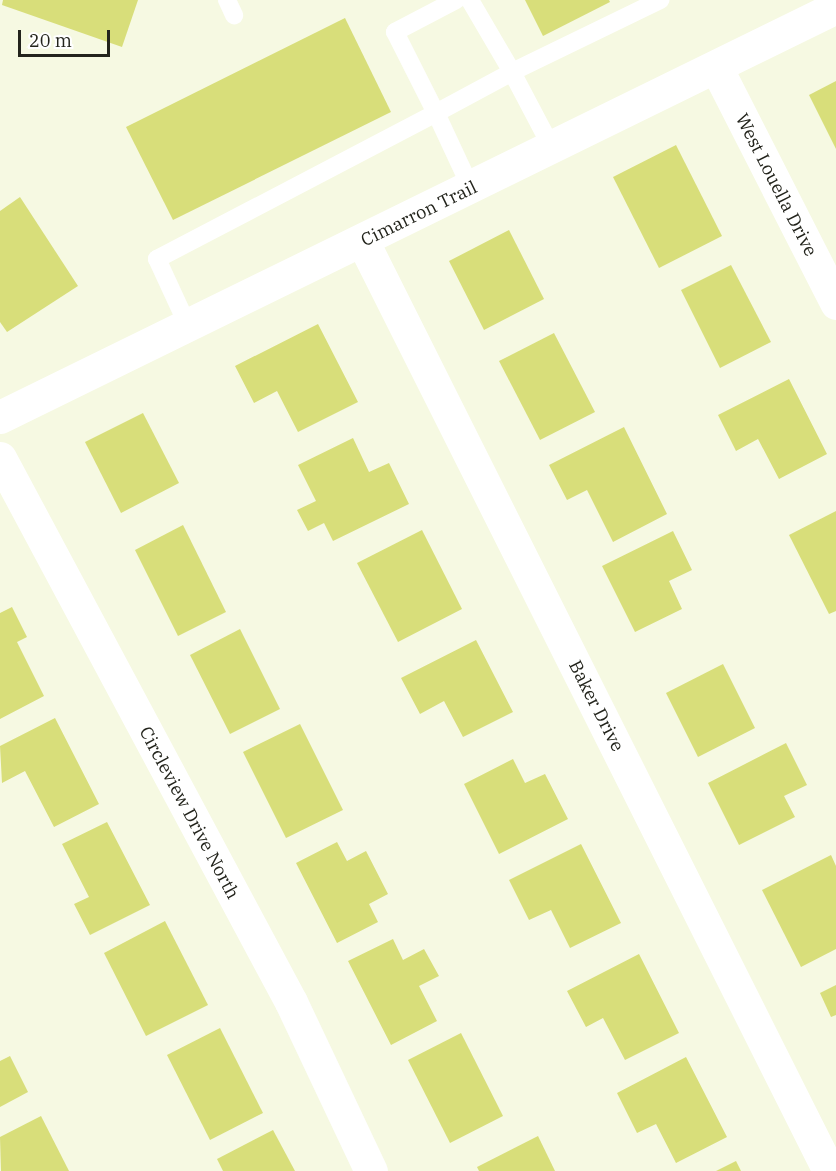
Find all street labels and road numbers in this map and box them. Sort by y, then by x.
street label: West Louella Drive [731,110,821,260]
street label: Cimarron Trail [357,177,481,251]
street label: Baker Drive [564,657,628,755]
street label: Circleview Drive North [134,723,244,903]

